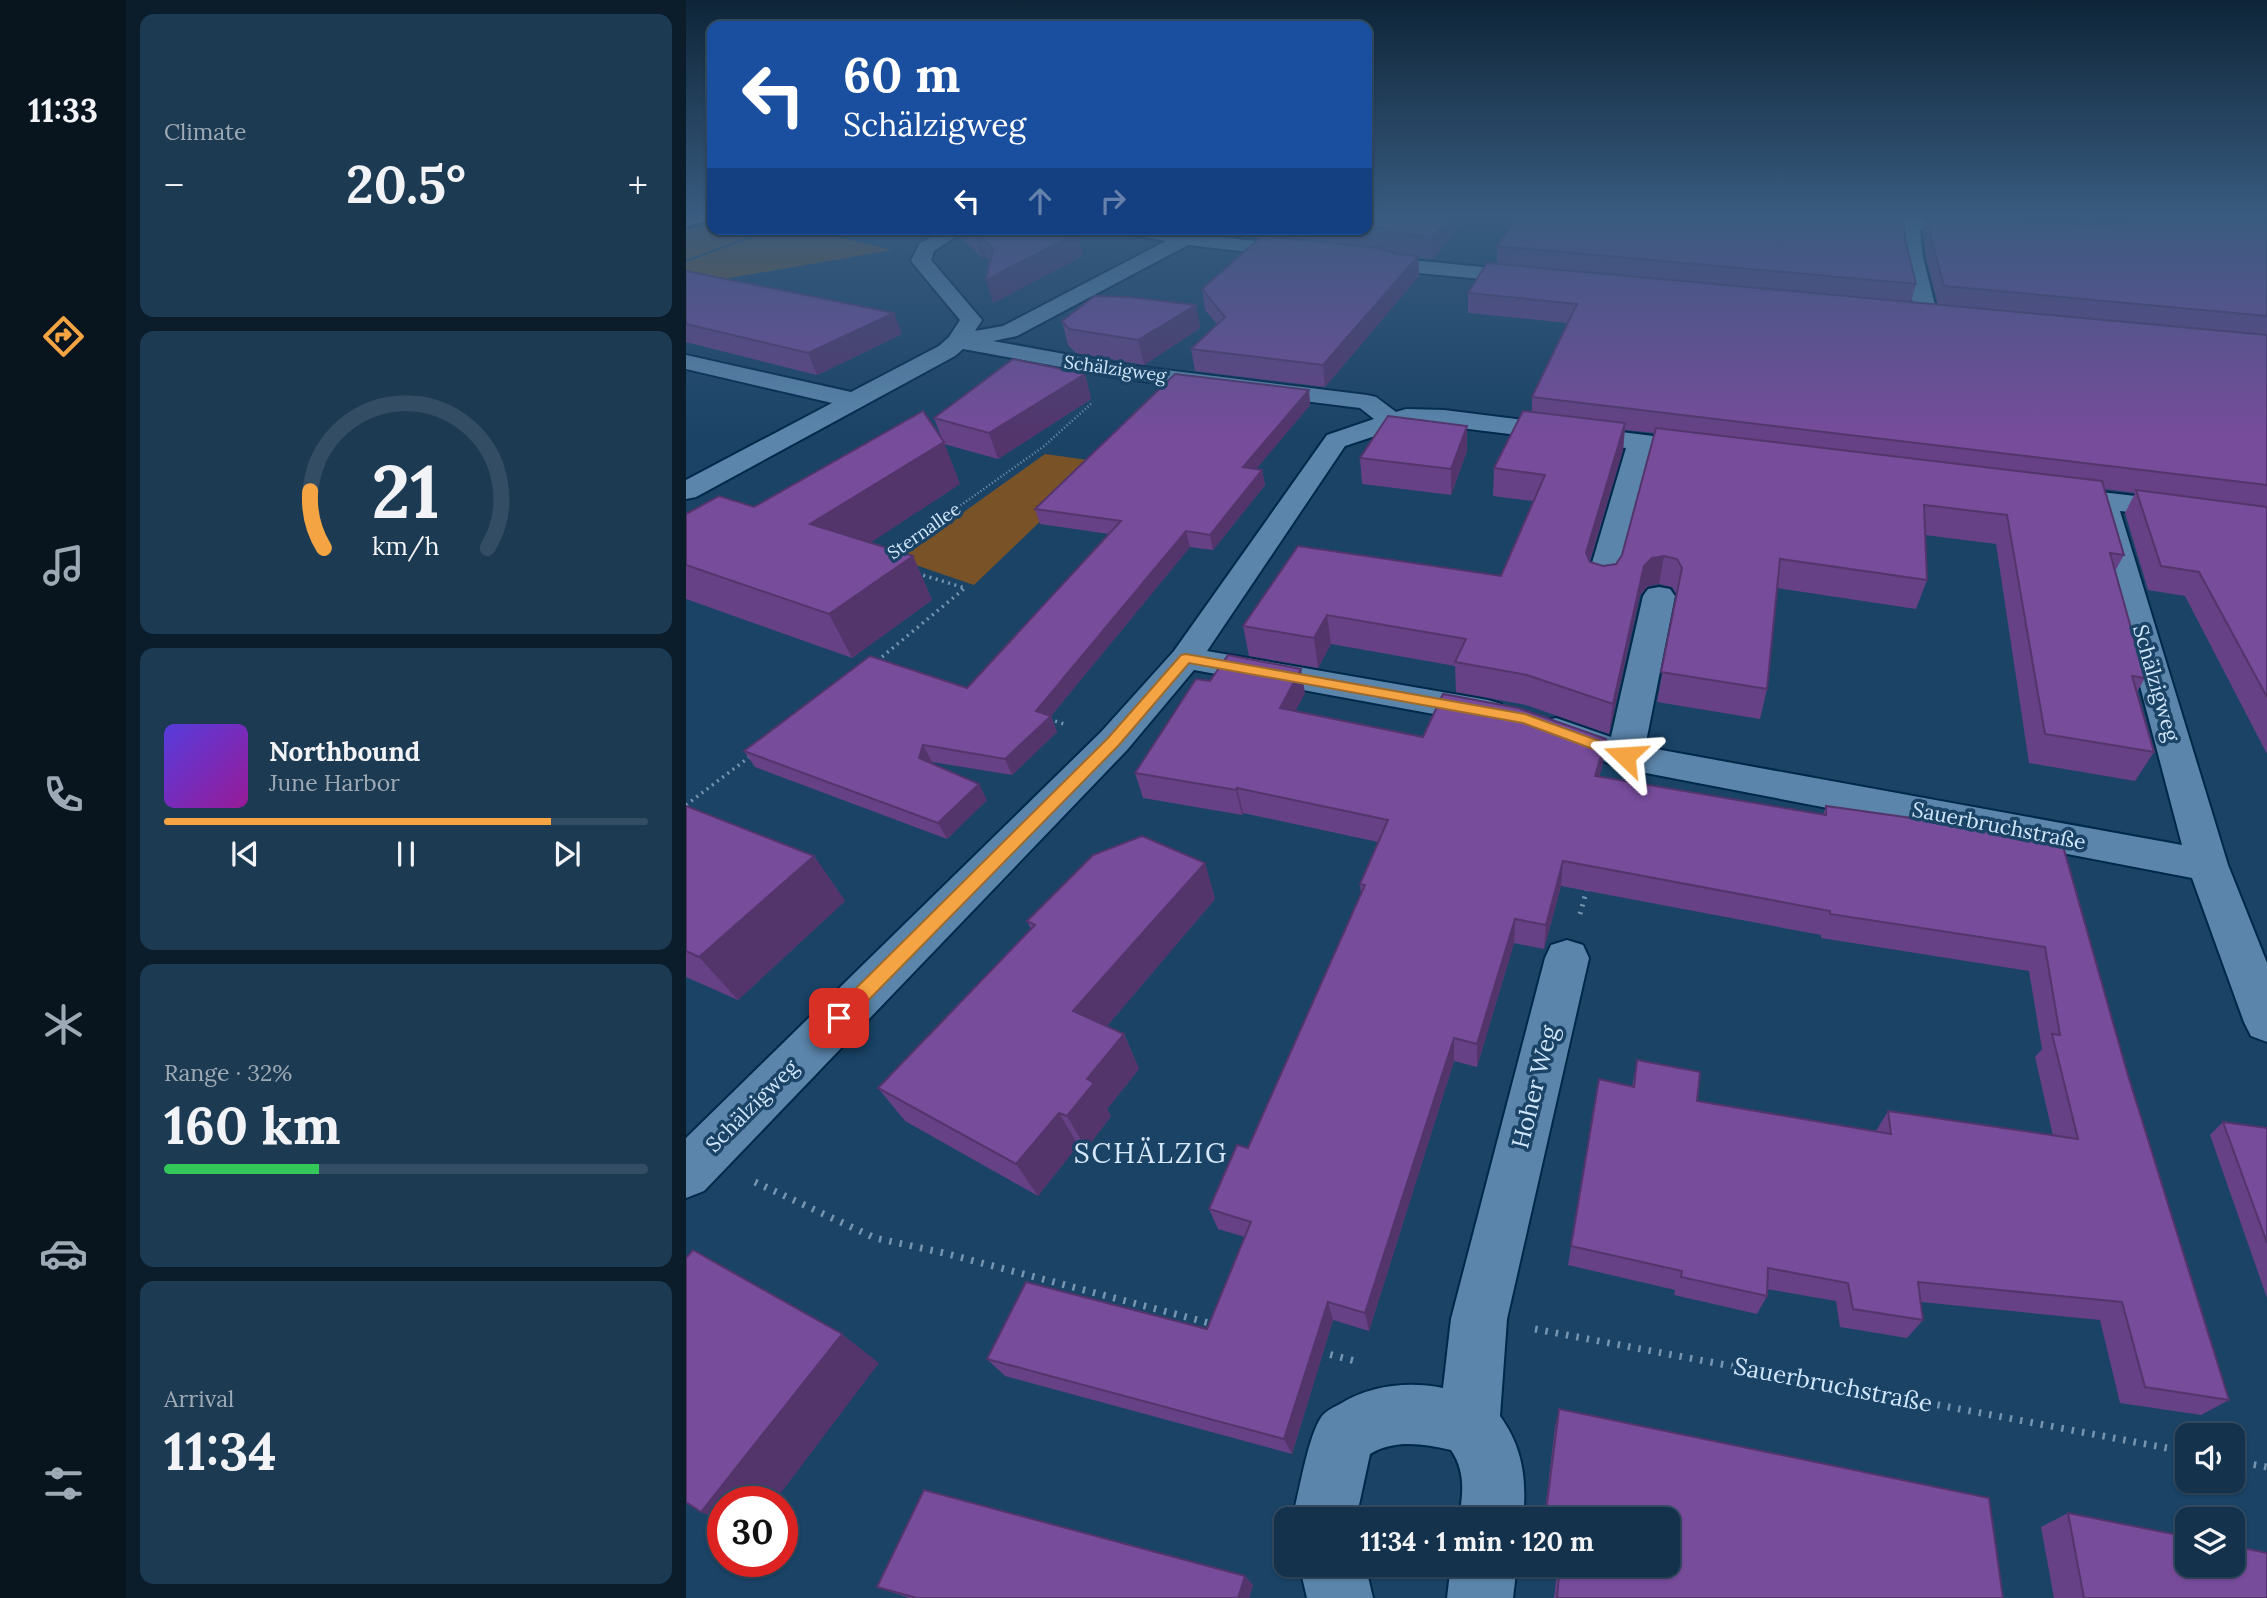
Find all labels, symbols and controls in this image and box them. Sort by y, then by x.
text: 60 m [843,43,960,105]
icon: left [728,49,819,140]
text: 11:33 [28,90,98,131]
text: Schälzigweg [843,104,1026,145]
text: Climate [164,117,246,146]
text: 20.5° [346,151,466,217]
text: − [164,161,184,209]
text: + [628,161,648,209]
icon: left [948,182,986,220]
icon: ahead [1021,182,1059,220]
icon: right [1094,182,1132,220]
icon: directions [39,312,88,361]
street label: Schälzigweg [1062,350,1169,387]
text: 21 [372,446,440,539]
street label: Sternallee [883,497,965,564]
text: km/h [372,530,440,562]
icon: music [39,541,88,590]
street label: Schälzigweg [2127,621,2186,745]
position arrow [1588,719,1662,793]
text: Northbound [269,735,420,768]
text: June Harbor [269,768,400,797]
icon: phone [39,770,88,819]
street label: Sauerbruchstraße [1910,795,2088,856]
icon: previous [226,835,264,873]
icon: pause [387,835,425,873]
icon: next [548,835,586,873]
pin [809,988,869,1048]
icon: arrive [820,999,858,1037]
icon: climate [39,1000,88,1049]
street label: Hoher Weg [1504,1022,1565,1152]
street label: Schälzigweg [700,1053,804,1158]
text: Range · 32% [164,1058,292,1087]
text: 160 km [164,1092,341,1158]
district label: SCHÄLZIG [1074,1135,1228,1171]
icon: car [39,1229,88,1278]
street label: Sauerbruchstraße [1731,1350,1935,1419]
text: Arrival [164,1384,234,1413]
text: 11:34 [164,1418,277,1484]
map controls [2175,1423,2245,1577]
button: sound [2175,1423,2245,1493]
icon: filters [39,1459,88,1508]
speed limit sign: 30 [707,1486,798,1577]
button: layers [2175,1507,2245,1577]
text: 11:34 · 1 min · 120 m [1360,1525,1594,1558]

